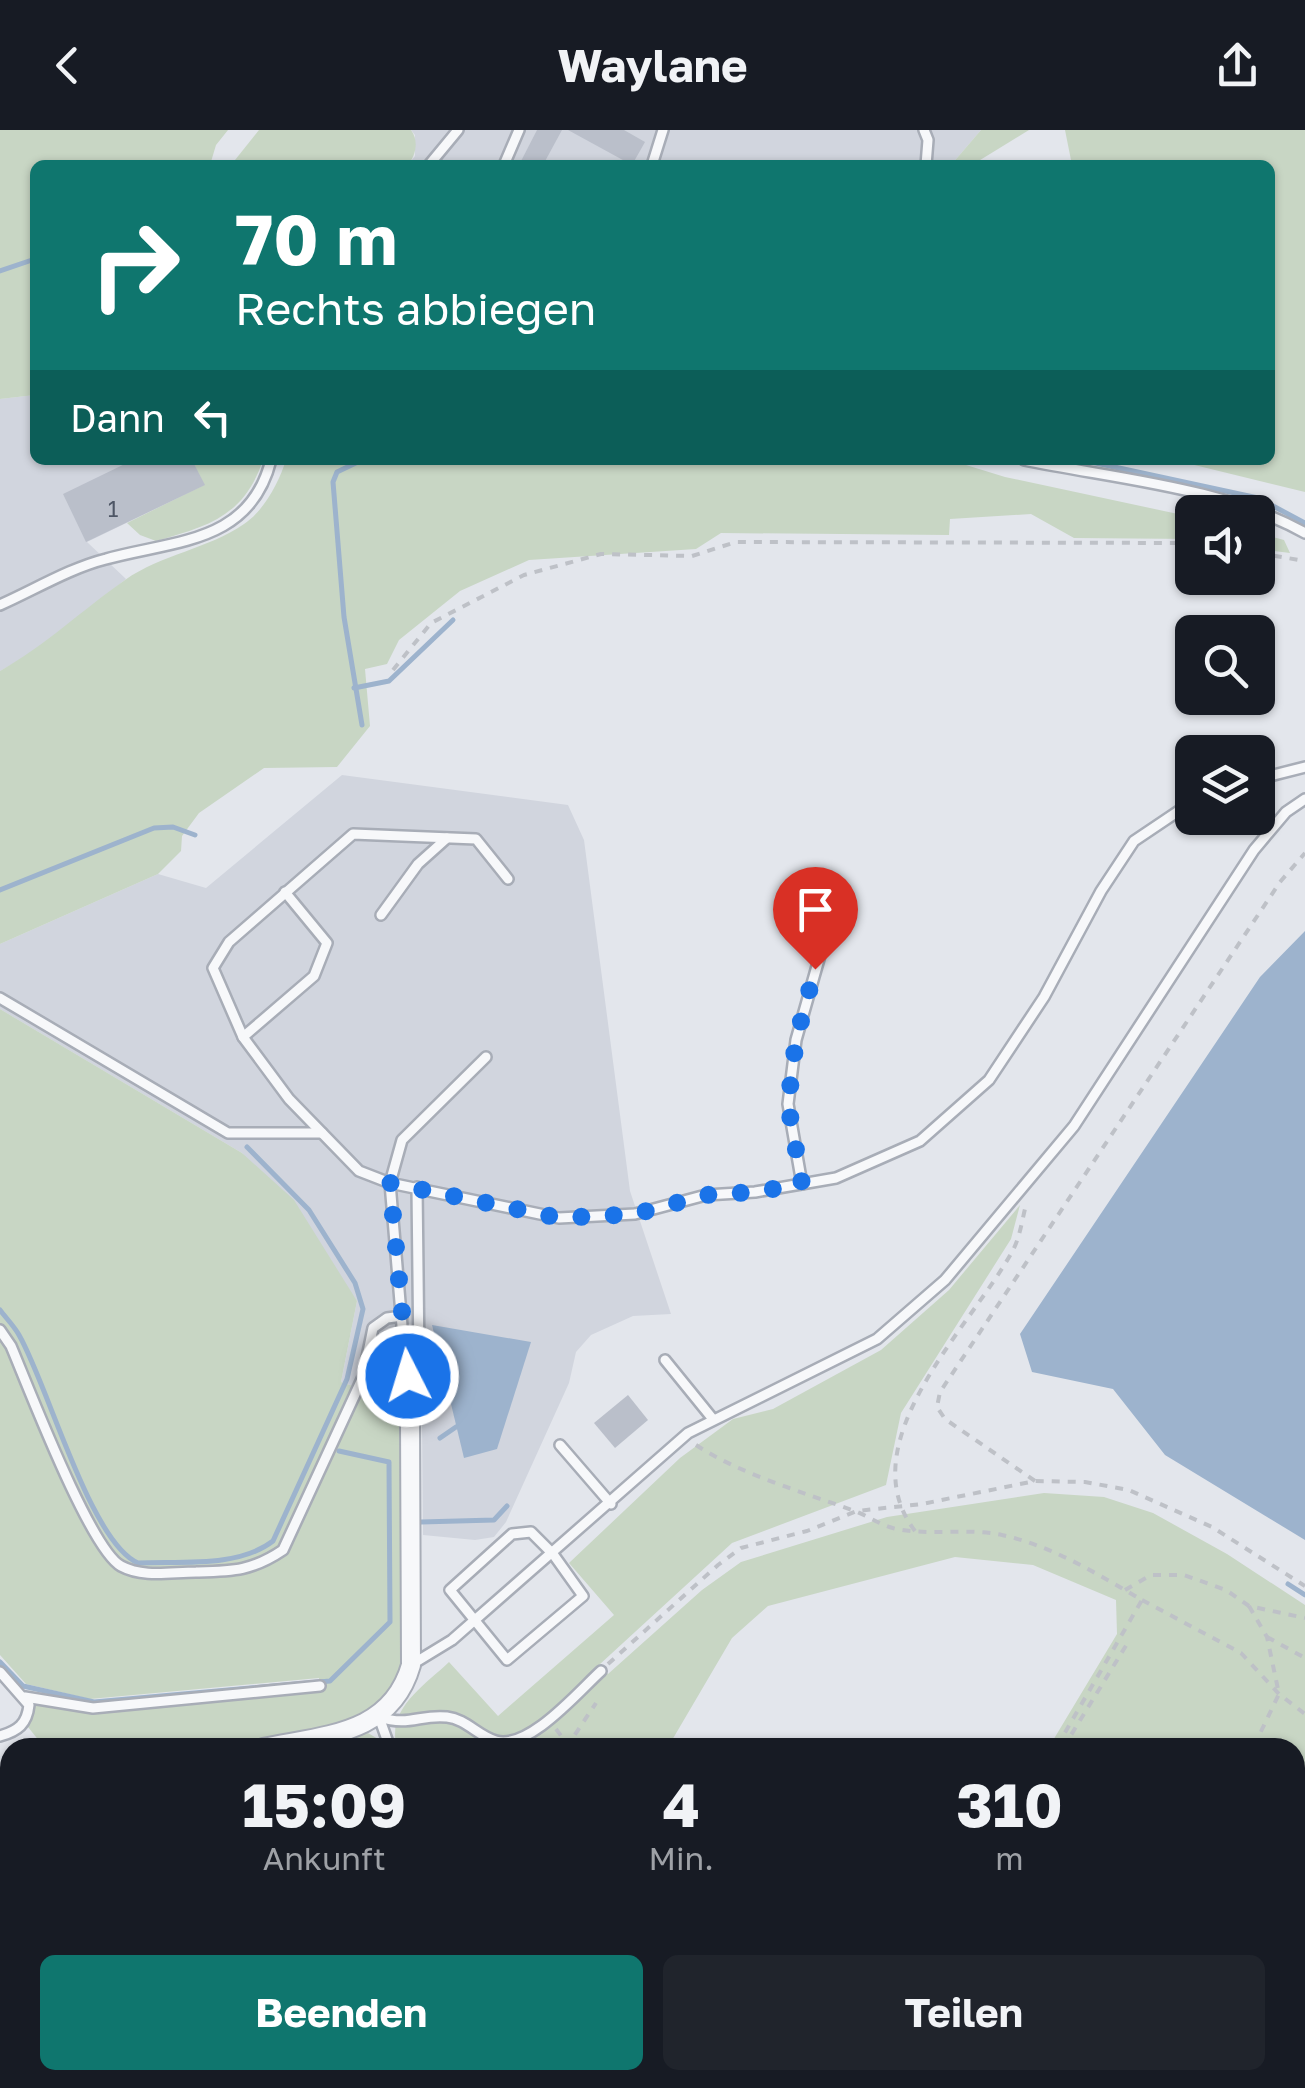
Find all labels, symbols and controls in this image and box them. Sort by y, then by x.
icon: back [40,38,95,93]
text: Waylane [557,38,748,92]
icon: share [1210,38,1265,93]
text: 70 m [235,196,397,280]
icon: right [70,200,200,330]
text: Rechts abbiegen [235,281,597,335]
icon: left [185,390,240,445]
text: Dann [70,395,165,440]
house number: 1 [108,495,119,522]
map controls [1175,495,1275,835]
button: sound [1175,495,1275,595]
button: search [1175,615,1275,715]
button: layers [1175,735,1275,835]
pin [773,867,858,970]
icon: arrive [788,882,843,937]
position arrow [356,1324,460,1428]
text: 15:09 [242,1768,406,1840]
text: 4 [662,1768,700,1840]
text: 310 [956,1768,1063,1840]
text: Ankunft [263,1839,386,1877]
text: Min. [648,1839,714,1877]
text: m [995,1839,1024,1877]
button: Beenden [40,1955,643,2070]
button: Teilen [663,1955,1265,2070]

